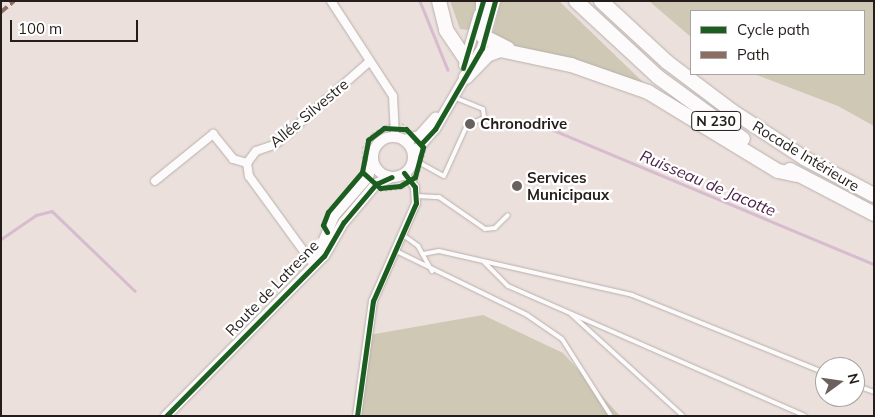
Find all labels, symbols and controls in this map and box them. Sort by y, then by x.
scale bar [12,10,140,42]
legend [690,10,865,75]
text: 100 m [18,19,62,38]
text: Cycle path [737,20,810,39]
text: Path [737,45,769,64]
street label: Allée Silvestre [266,75,352,151]
road number: N 230 [691,110,741,132]
place label: Chronodrive [480,115,567,133]
street label: Rocade Intérieure [749,117,863,195]
marker: Chronodrive [464,118,476,130]
water label: Ruisseau de Jacotte [637,146,779,220]
place label: Services Municipaux [527,168,609,203]
marker: Services Municipaux [511,180,523,192]
street label: Route de Latresne [222,236,322,340]
north arrow [815,357,865,407]
text: N [844,371,864,386]

